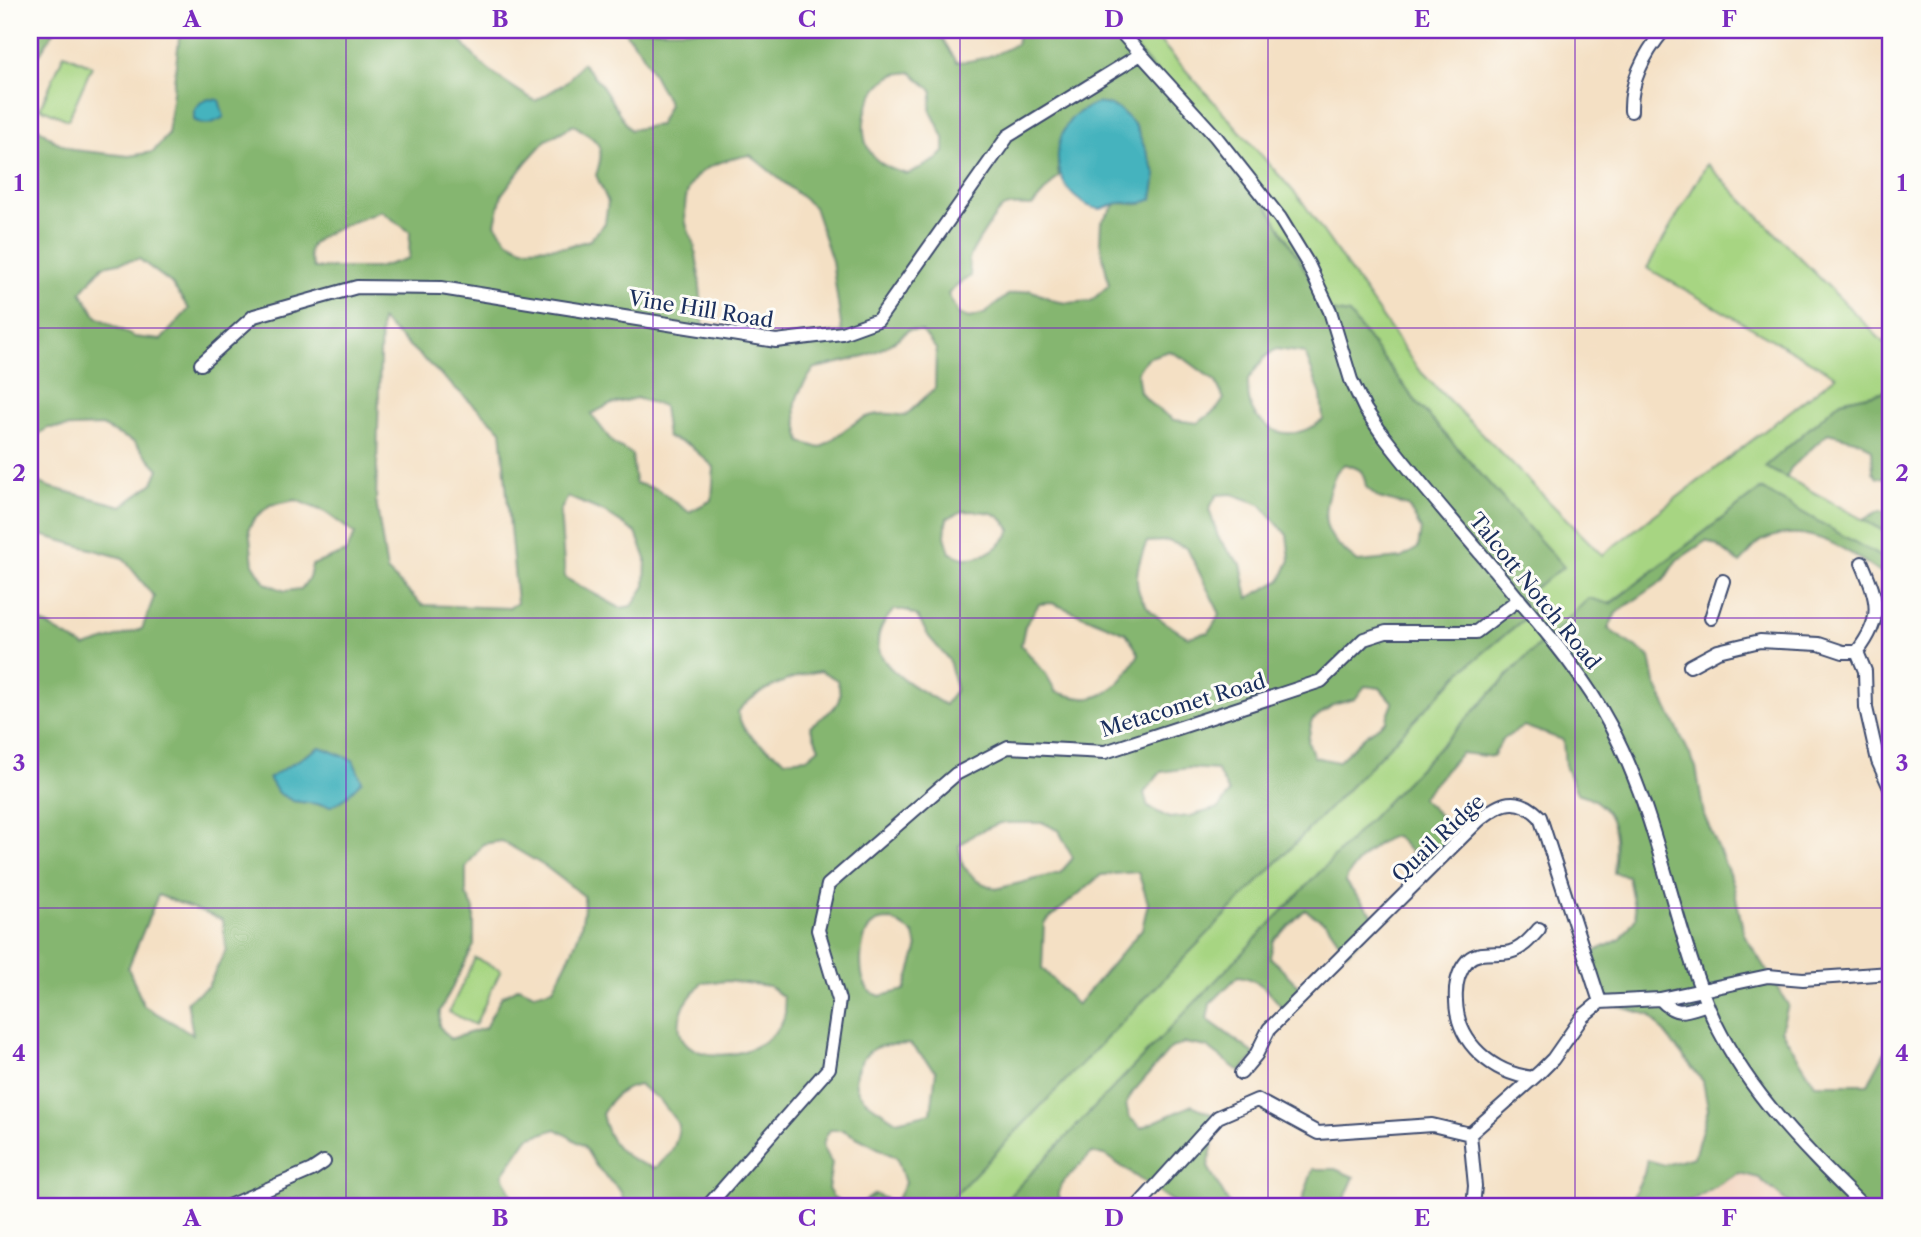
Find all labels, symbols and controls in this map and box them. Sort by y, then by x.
text: A [182,5,202,33]
text: B [491,5,509,33]
text: C [798,5,816,33]
text: D [1104,5,1124,33]
text: E [1414,5,1430,33]
text: F [1721,5,1737,33]
text: 1 [14,169,25,197]
text: 1 [1897,169,1908,197]
street label: Vine Hill Road [626,285,775,333]
text: 2 [12,459,26,487]
text: 2 [1895,459,1909,487]
street label: Talcott Notch Road [1464,508,1606,674]
street label: Metacomet Road [1098,668,1269,742]
text: 3 [13,749,26,777]
text: 3 [1896,749,1909,777]
street label: Quail Ridge [1387,789,1489,887]
text: 4 [12,1039,26,1067]
text: 4 [1895,1039,1909,1067]
text: A [182,1204,202,1232]
text: B [491,1204,509,1232]
text: C [798,1204,816,1232]
text: D [1104,1204,1124,1232]
text: E [1414,1204,1430,1232]
text: F [1721,1204,1737,1232]

